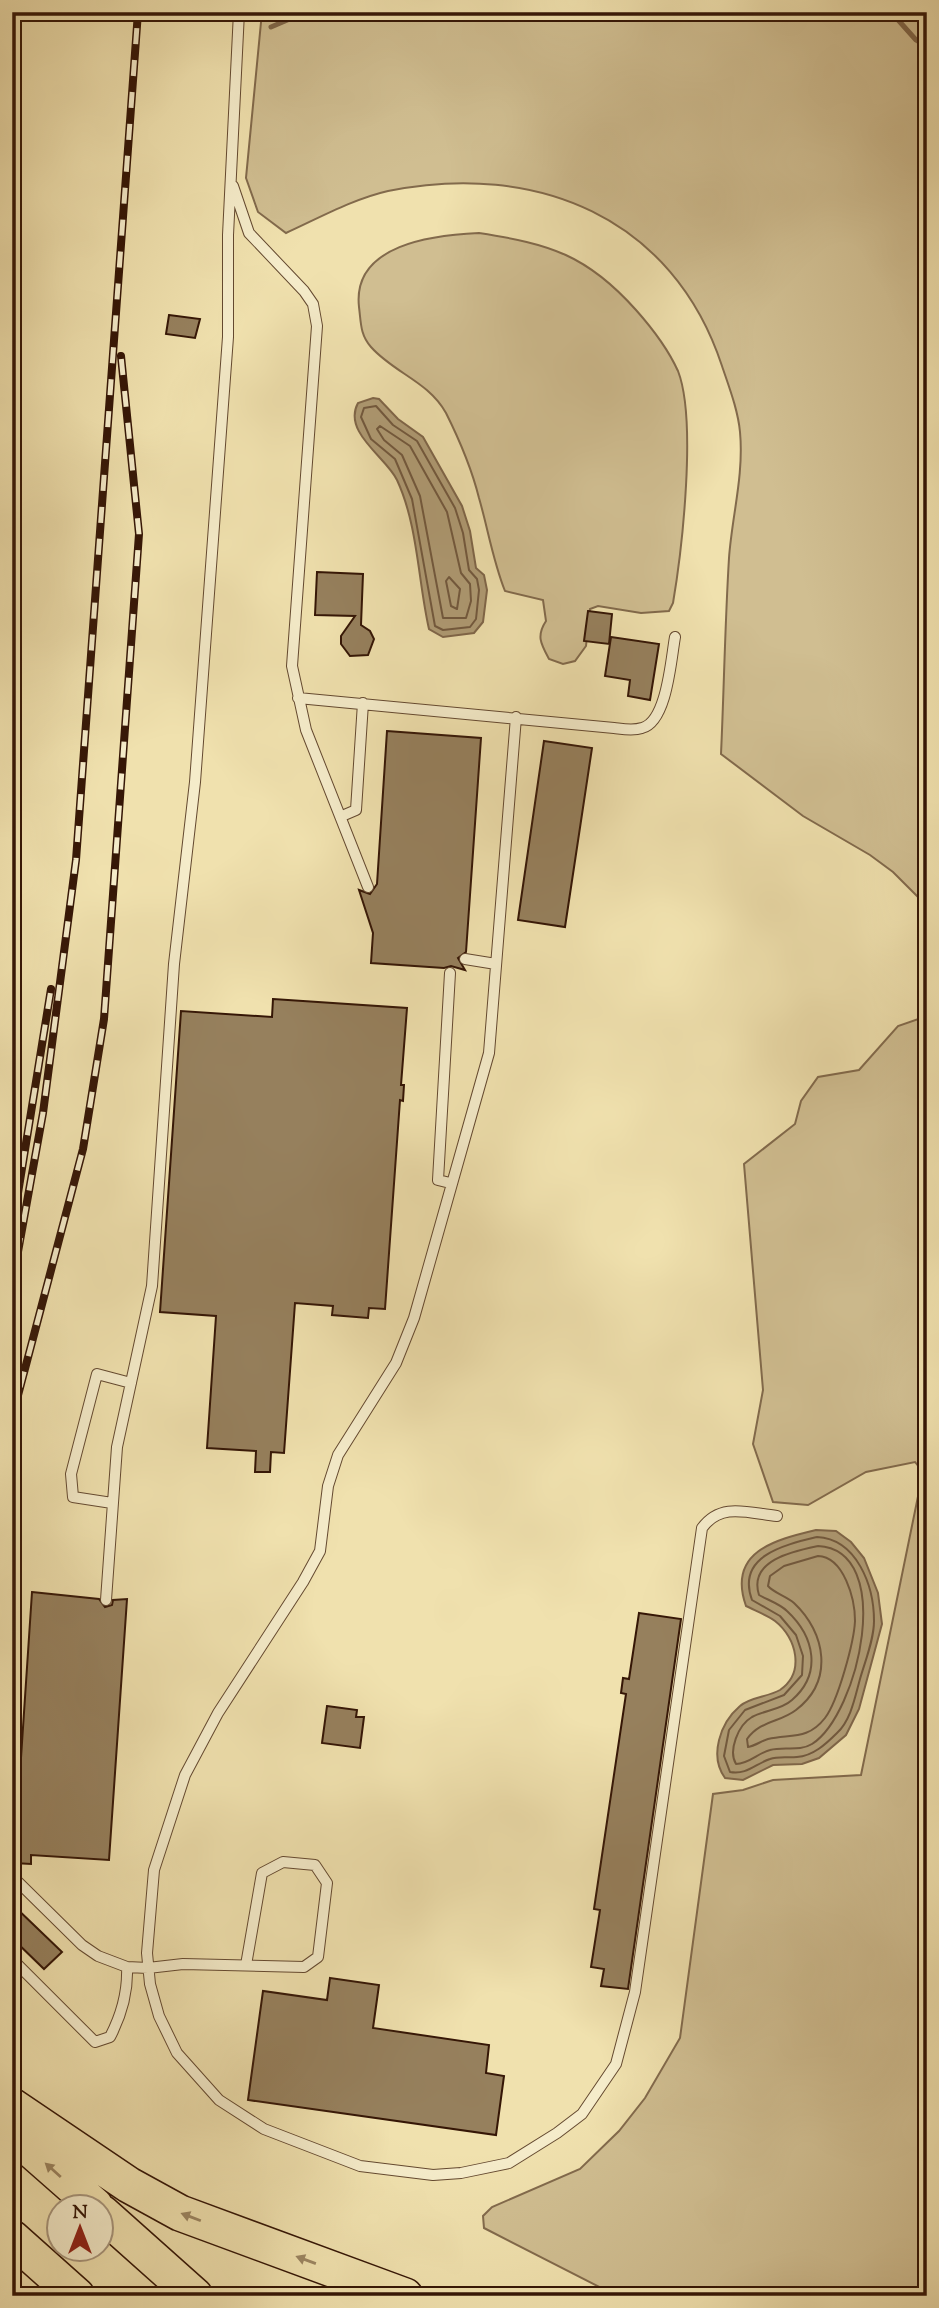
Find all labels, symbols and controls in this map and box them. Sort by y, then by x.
one-way arrow [45,2163,62,2178]
north arrow [46,2192,116,2262]
text: N [72,2200,88,2227]
one-way arrow [180,2212,201,2223]
one-way arrow [295,2254,316,2265]

